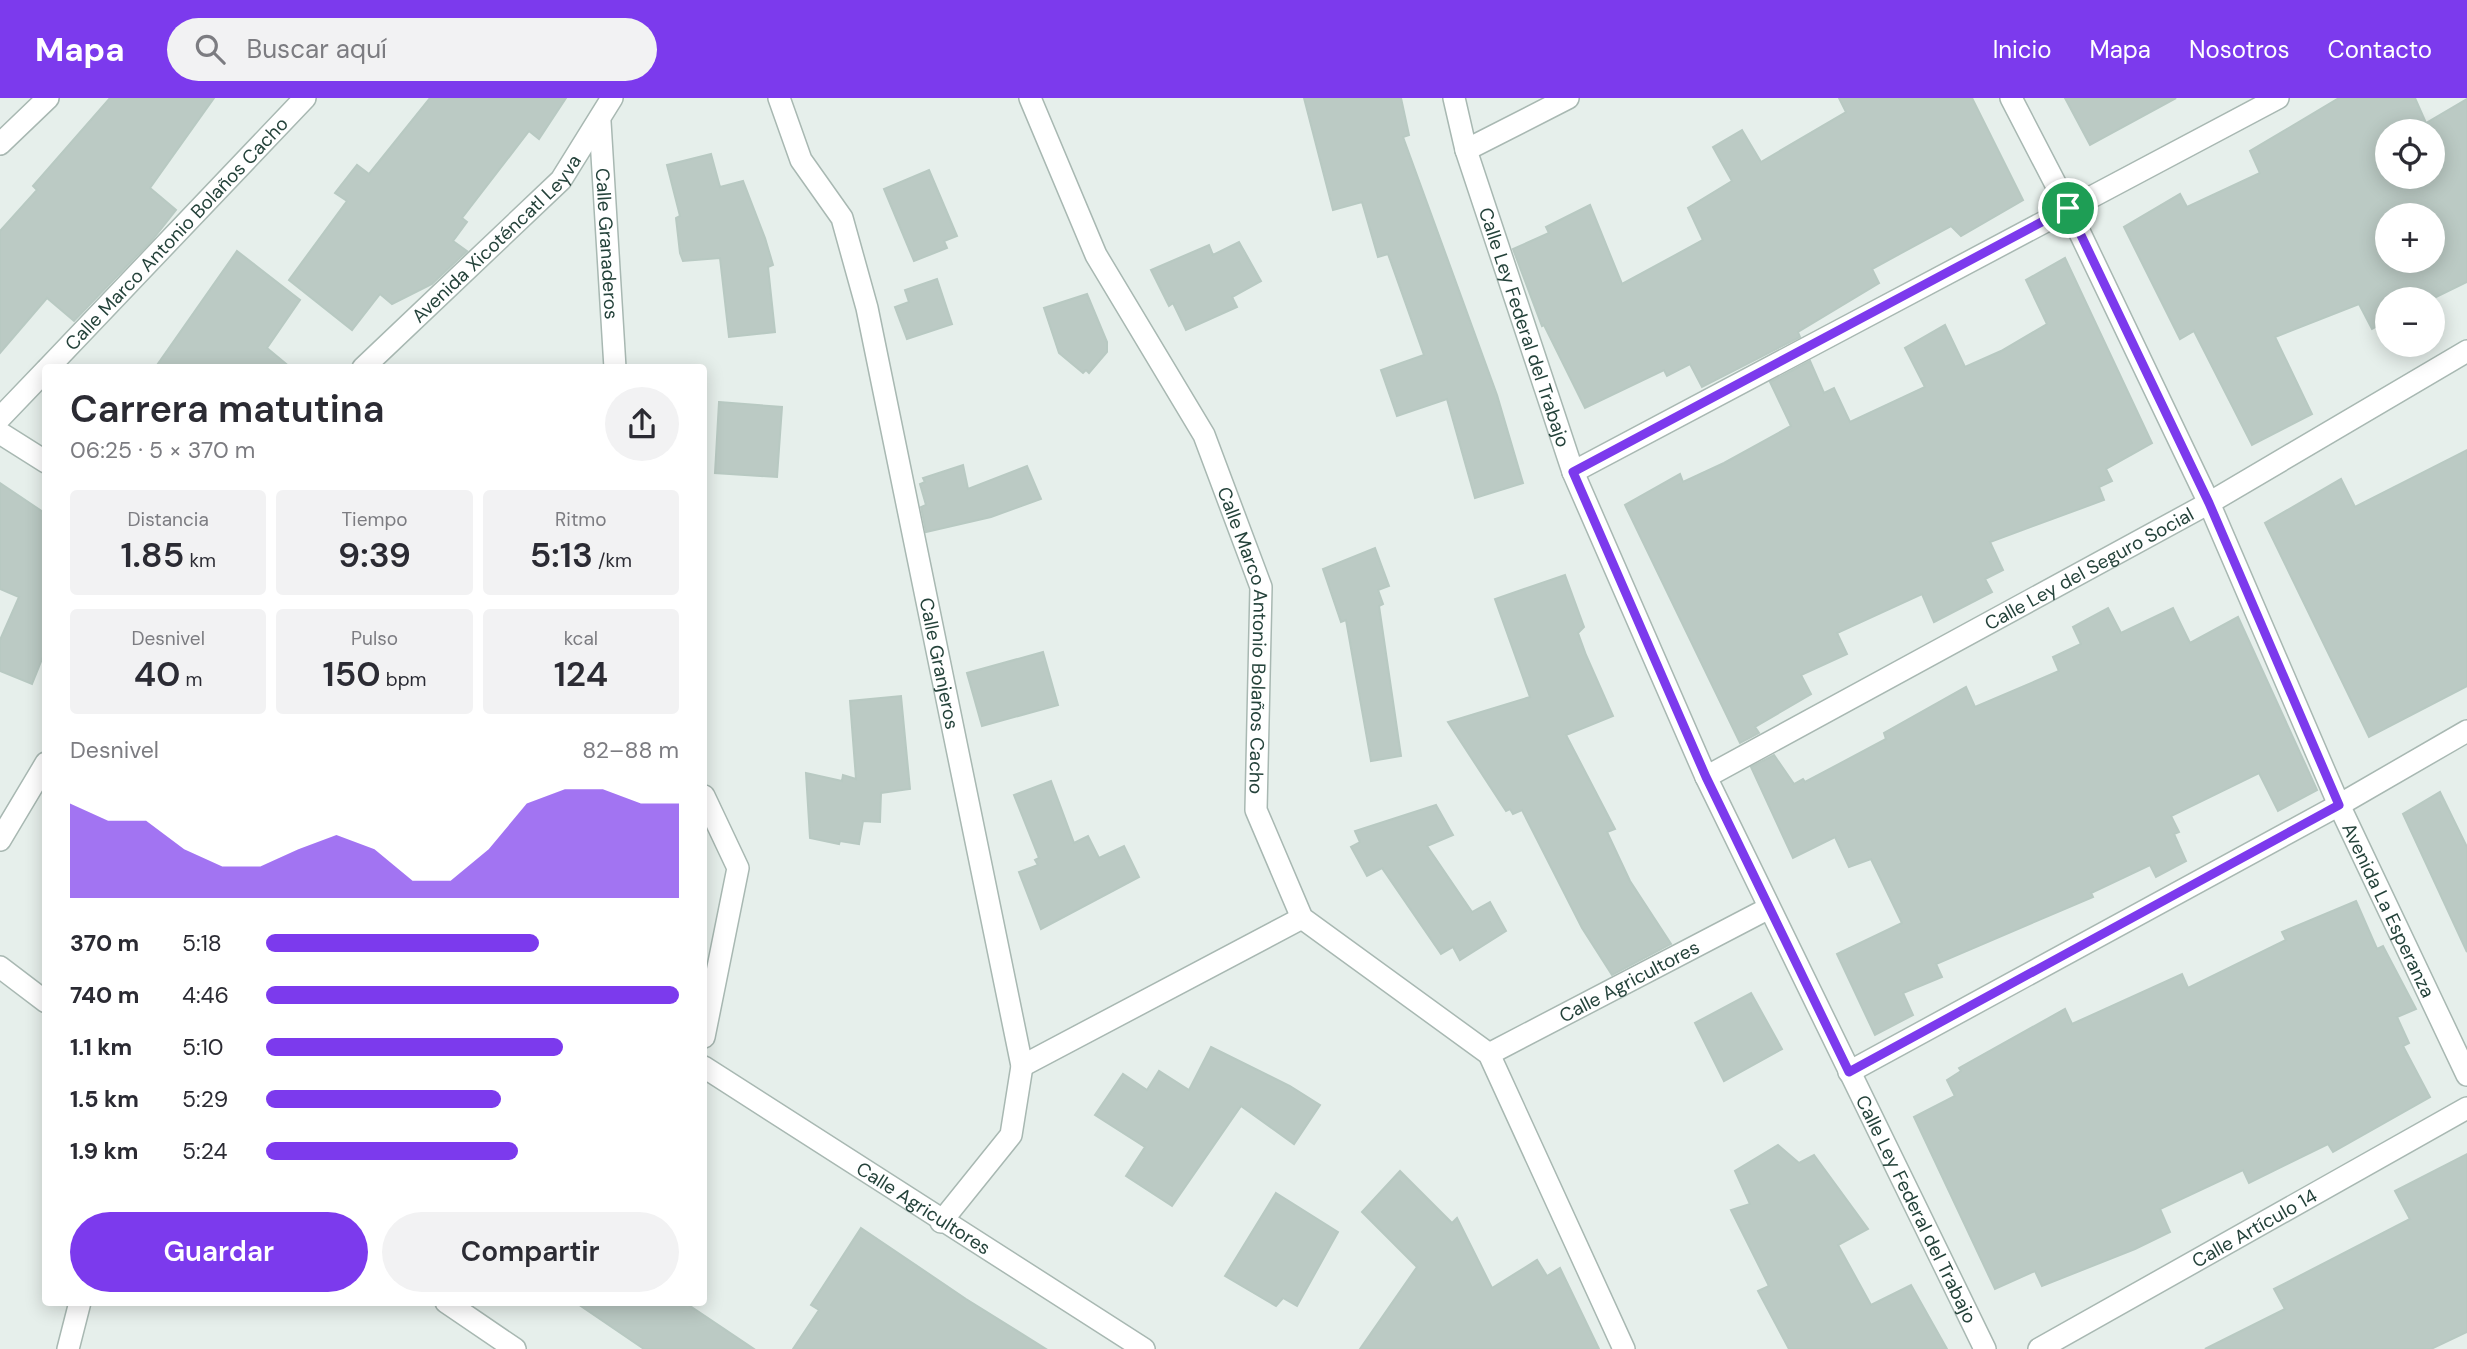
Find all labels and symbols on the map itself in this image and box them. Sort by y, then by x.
street label: Calle Marco Antonio Bolaños Cacho [59,111,293,355]
street label: Avenida Xicoténcatl Leyva [406,150,586,328]
street label: Calle Granaderos [590,167,625,320]
pin [2038,178,2098,238]
street label: Calle Ley Federal del Trabajo [1473,204,1576,450]
street label: Calle Marco Antonio Bolaños Cacho [1212,483,1273,794]
street label: Calle Ley del Seguro Social [1980,501,2198,636]
street label: Calle Granjeros [914,595,965,732]
street label: Avenida La Esperanza [2337,819,2441,1002]
street label: Calle Agricultores [1555,934,1703,1028]
street label: Calle Ley Federal del Trabajo [1850,1091,1983,1327]
street label: Calle Agricultores [852,1156,996,1260]
street label: Calle Artículo 14 [2187,1183,2321,1273]

